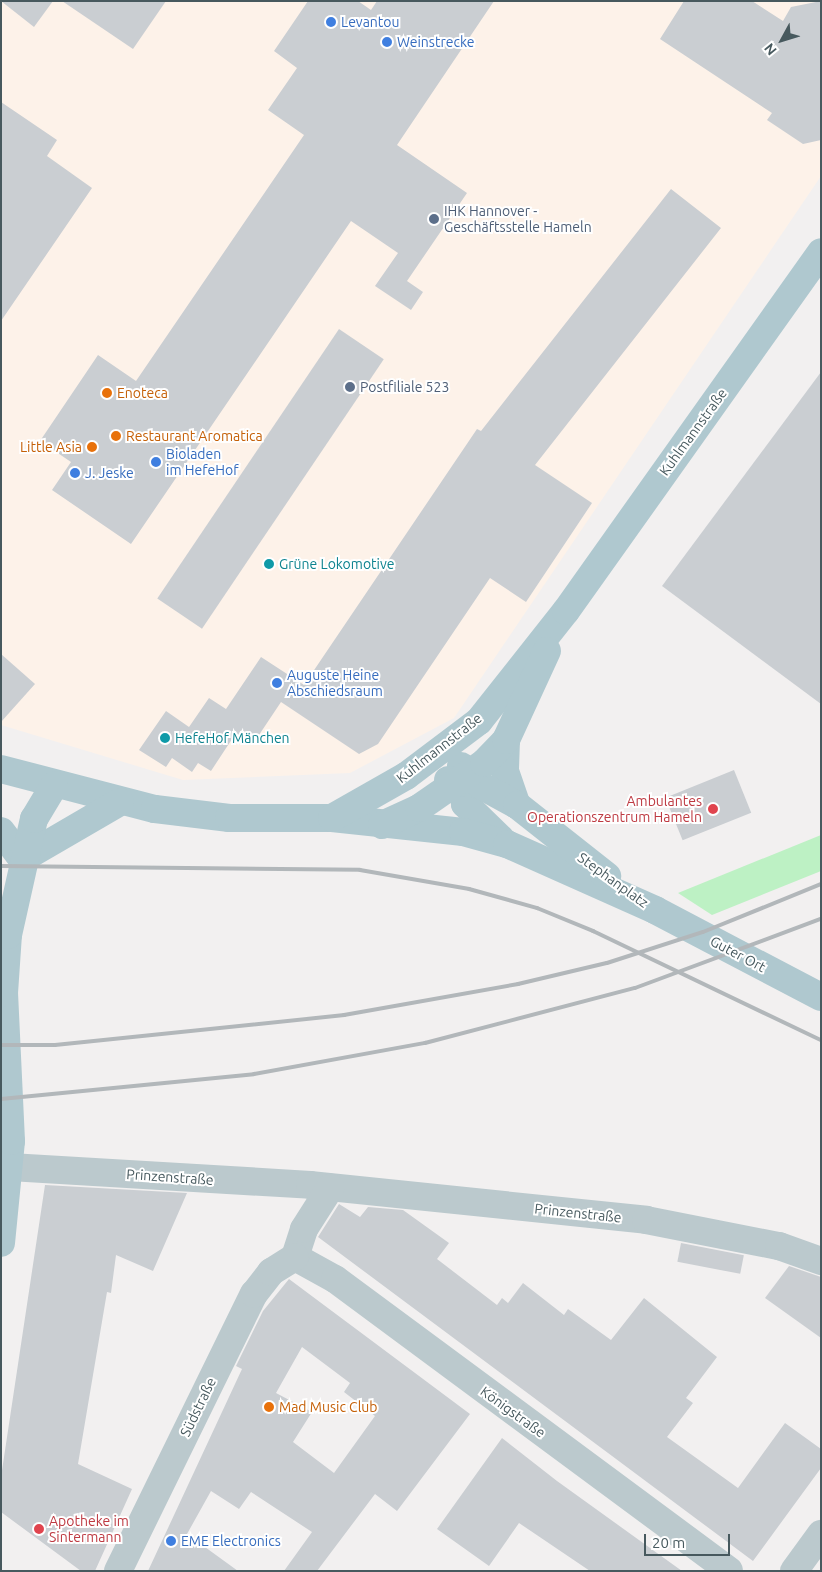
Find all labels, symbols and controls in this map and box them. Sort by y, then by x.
place label: Levantou [341,14,400,30]
north arrow [757,15,807,65]
marker: Levantou [325,16,337,28]
place label: Weinstrecke [397,34,475,50]
marker: Weinstrecke [381,36,393,48]
text: N [761,40,780,59]
place label: IHK Hannover - Geschäftsstelle Hameln [444,203,592,236]
marker: IHK Hannover - Geschäftsstelle Hameln [428,213,440,225]
place label: Postfiliale 523 [360,379,449,395]
marker: Postfiliale 523 [344,381,356,393]
place label: Enoteca [117,385,168,401]
street label: Kuhlmannstraße [656,385,730,479]
marker: Enoteca [101,387,113,399]
place label: Restaurant Aromatica [126,428,263,444]
marker: Restaurant Aromatica [110,430,122,442]
place label: Little Asia [20,439,82,455]
marker: Little Asia [86,441,98,453]
place label: Bioladen im HefeHof [166,446,239,478]
marker: Bioladen im HefeHof [150,456,162,468]
place label: J. Jeske [85,465,134,481]
marker: J. Jeske [69,467,81,479]
place label: Grüne Lokomotive [279,556,394,572]
marker: Grüne Lokomotive [263,558,275,570]
place label: Auguste Heine Abschiedsraum [287,667,383,700]
marker: Auguste Heine Abschiedsraum [271,677,283,689]
street label: Kuhlmannstraße [393,709,485,787]
place label: HefeHof Mänchen [175,730,290,746]
marker: HefeHof Mänchen [159,732,171,744]
place label: Ambulantes Operationszentrum Hameln [527,793,702,826]
marker: Ambulantes Operationszentrum Hameln [706,802,720,816]
street label: Stephanplatz [575,849,651,911]
street label: Guter Ort [707,932,769,976]
street label: Prinzenstraße [126,1166,214,1188]
street label: Prinzenstraße [534,1200,622,1226]
street label: Südstraße [176,1375,220,1439]
street label: Königstraße [477,1383,549,1441]
place label: Mad Music Club [279,1399,378,1415]
marker: Mad Music Club [263,1401,275,1413]
place label: Apotheke im Sintermann [49,1513,129,1545]
marker: Apotheke im Sintermann [33,1523,45,1535]
scale bar [647,1524,733,1556]
place label: EME Electronics [181,1533,281,1549]
text: 20 m [652,1534,685,1551]
marker: EME Electronics [165,1535,177,1547]

